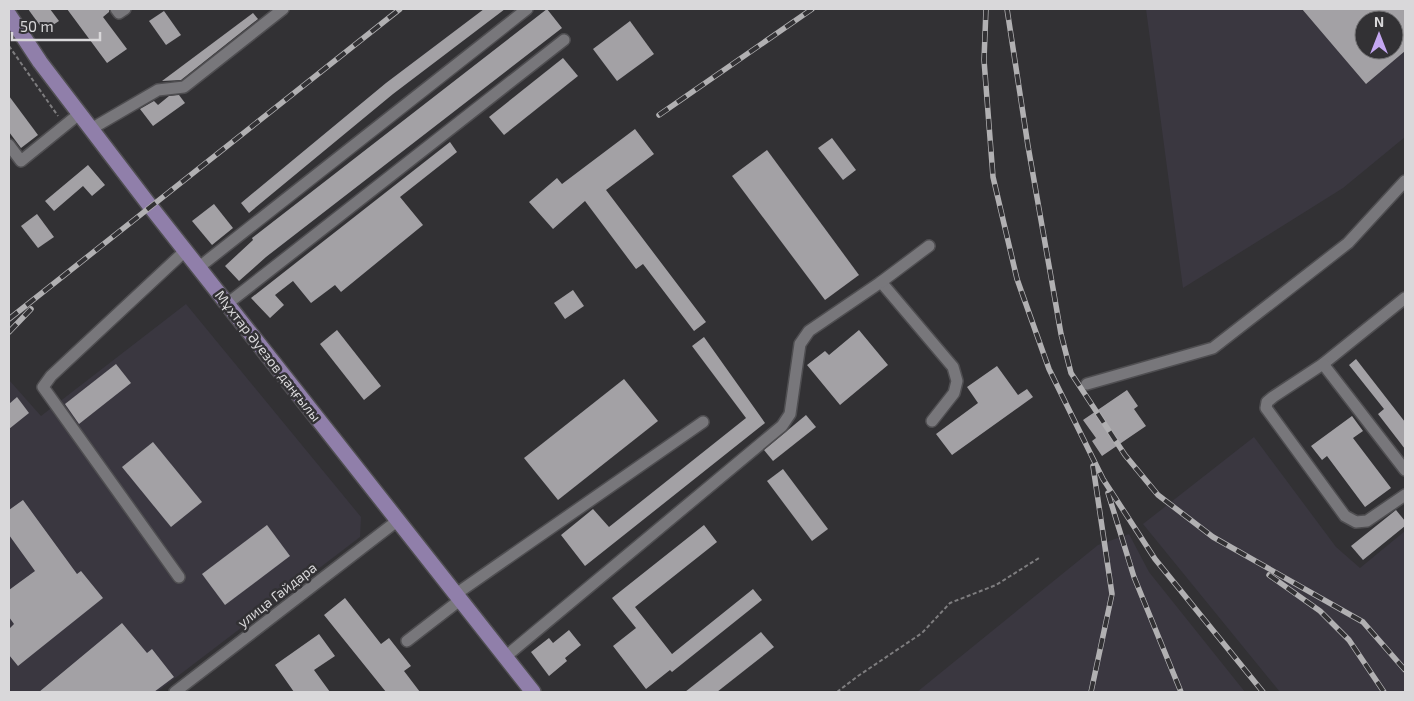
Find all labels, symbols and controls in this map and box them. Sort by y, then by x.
scale bar [12,10,100,42]
north arrow [1354,10,1404,60]
text: N [1374,13,1384,30]
text: 50 m [20,17,54,35]
street label: Мұхтар Әуезов даңғылы [212,287,325,425]
street label: улица Гайдара [234,558,320,631]

